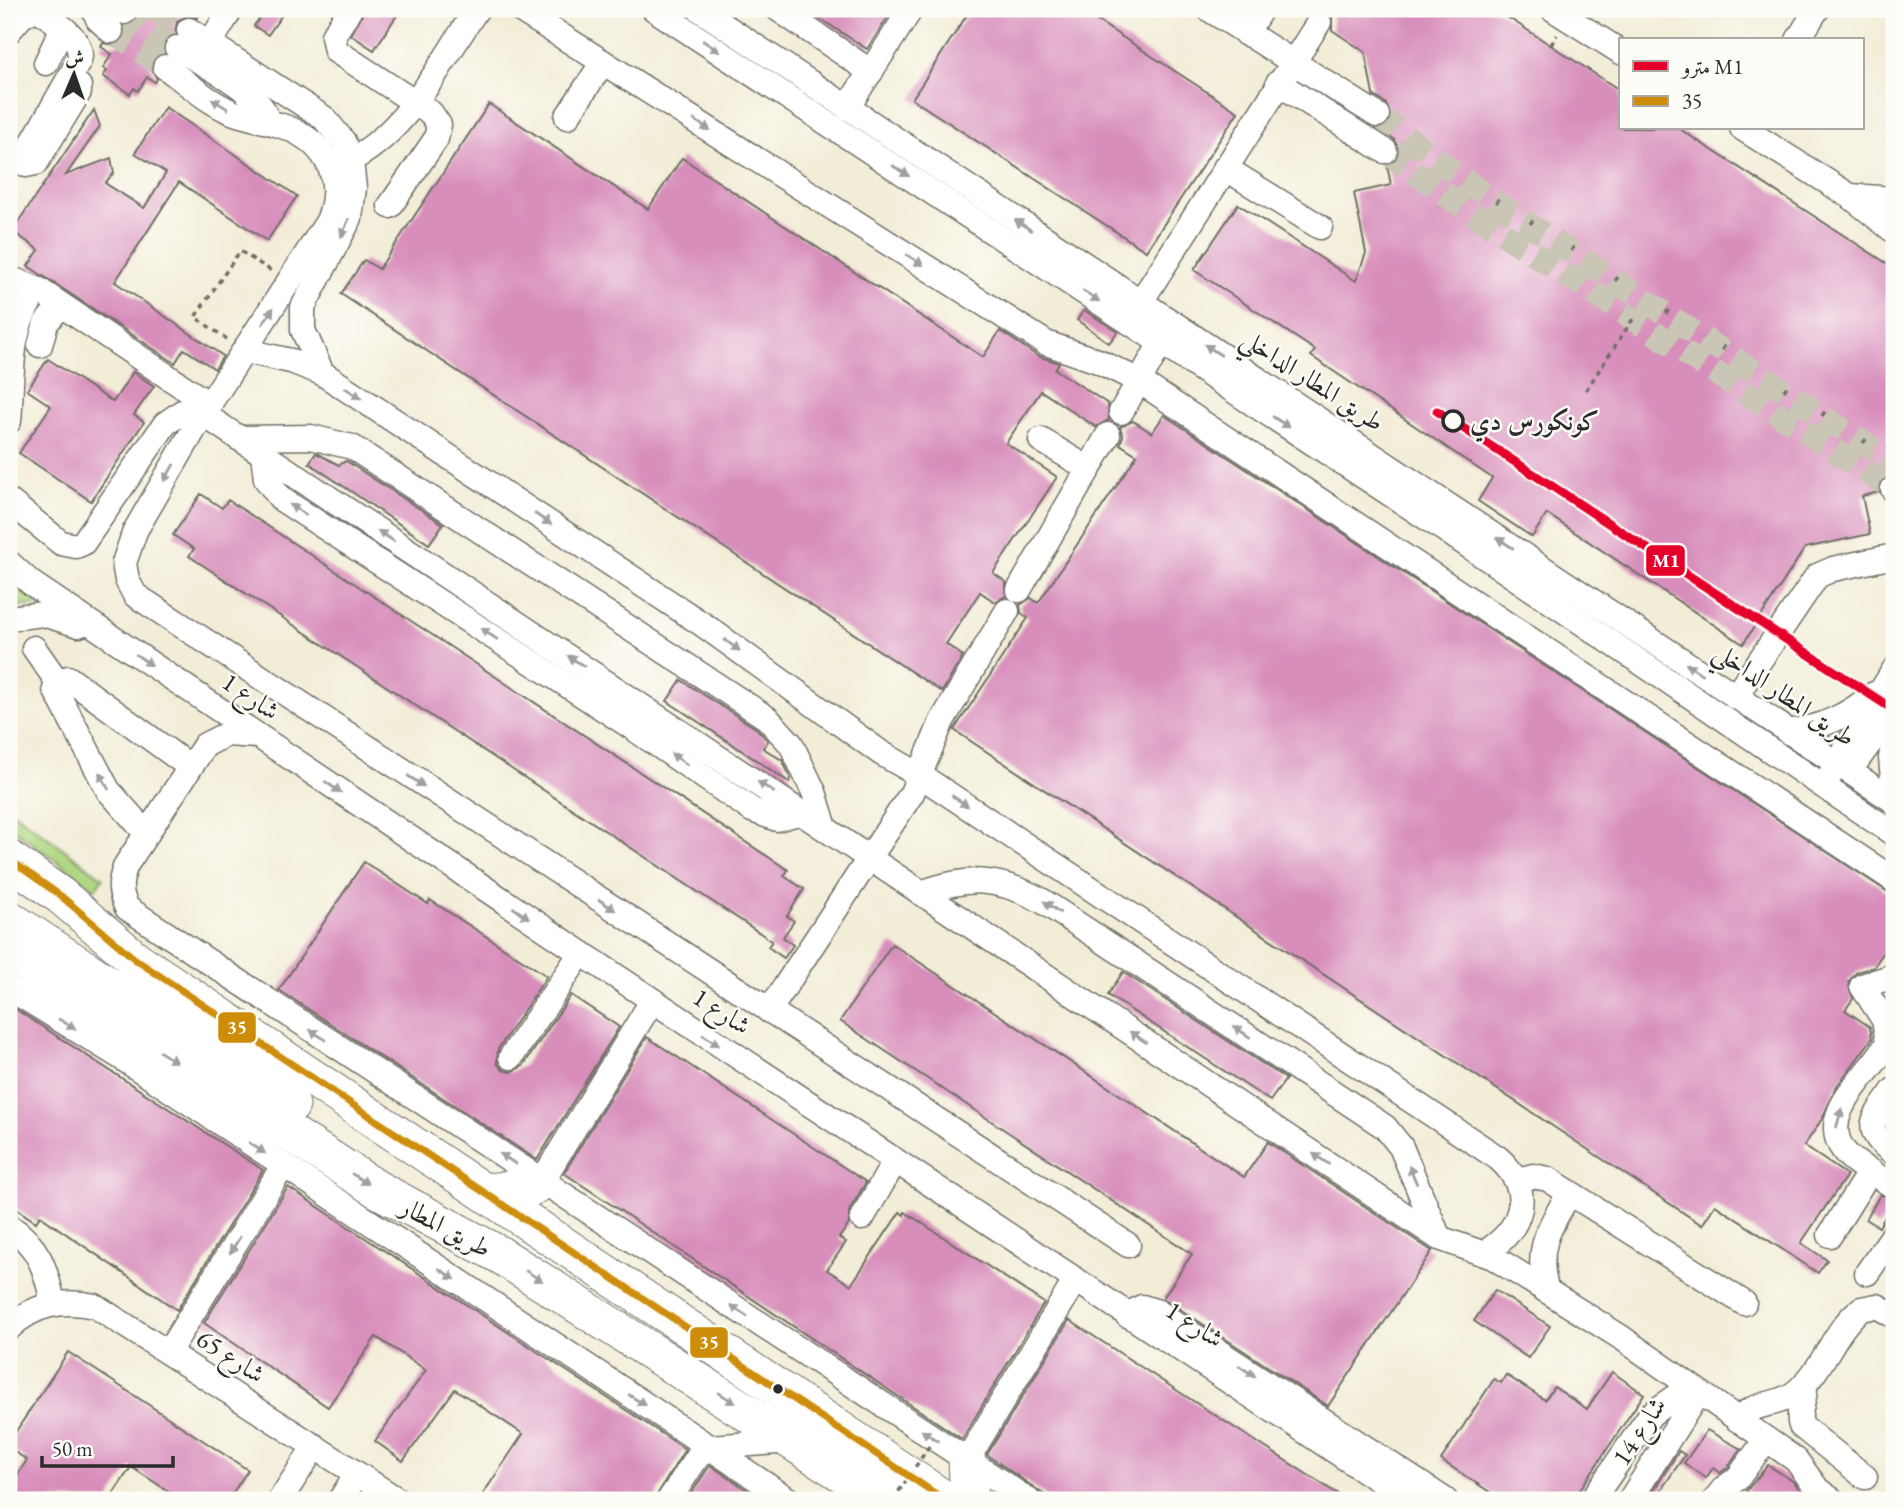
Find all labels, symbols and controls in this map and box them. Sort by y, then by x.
north arrow [38,38,108,108]
legend [1619,38,1864,130]
one-way arrow [701,40,721,53]
text: ش [65,45,84,70]
text: مترو M1 [1680,53,1743,80]
text: 35 [1682,87,1702,114]
one-way arrow [210,98,230,111]
one-way arrow [692,118,712,131]
one-way arrow [892,164,911,177]
one-way arrow [340,217,351,238]
one-way arrow [1013,219,1032,232]
one-way arrow [905,253,924,266]
one-way arrow [1082,289,1101,302]
one-way arrow [261,307,274,326]
street label: طريق المطار الداخلي [1231,321,1391,446]
one-way arrow [1204,343,1222,357]
one-way arrow [344,386,362,400]
place label: كونكورس دي [1470,404,1599,443]
marker: كونكورس دي [1442,410,1464,432]
one-way arrow [1272,415,1290,429]
one-way arrow [163,464,175,483]
one-way arrow [289,504,308,517]
one-way arrow [533,512,552,525]
one-way arrow [376,530,396,543]
one-way arrow [1496,536,1514,550]
line badge: M1 [1645,544,1686,577]
text: M1 [1652,548,1680,573]
one-way arrow [479,628,499,641]
street label: طريق المطار الداخلي [1703,634,1863,761]
one-way arrow [723,638,741,652]
one-way arrow [134,653,154,666]
one-way arrow [567,655,586,668]
one-way arrow [1685,662,1703,676]
street label: شارع 1 [213,664,287,732]
one-way arrow [670,752,688,766]
one-way arrow [98,772,110,791]
one-way arrow [407,774,426,787]
one-way arrow [323,780,342,793]
one-way arrow [757,780,775,794]
one-way arrow [950,795,969,808]
one-way arrow [598,898,616,912]
one-way arrow [1043,900,1061,914]
one-way arrow [512,907,531,920]
street label: شارع 1 [684,980,758,1047]
line badge: 35 [217,1011,257,1044]
text: 35 [227,1015,247,1040]
one-way arrow [57,1017,77,1030]
one-way arrow [1232,1026,1252,1039]
one-way arrow [308,1029,327,1042]
one-way arrow [1128,1031,1147,1044]
one-way arrow [701,1033,720,1046]
one-way arrow [159,1050,178,1063]
one-way arrow [1834,1106,1845,1128]
one-way arrow [248,1142,267,1155]
one-way arrow [499,1153,518,1166]
one-way arrow [1311,1153,1331,1166]
one-way arrow [1408,1164,1419,1185]
one-way arrow [351,1172,370,1185]
street label: طريق المطار [392,1188,497,1265]
one-way arrow [228,1235,241,1254]
one-way arrow [437,1268,457,1281]
one-way arrow [525,1270,544,1283]
street label: شارع 1 [1157,1293,1231,1360]
one-way arrow [729,1305,749,1318]
street label: شارع 65 [187,1321,272,1395]
line badge: 35 [689,1326,729,1359]
text: 35 [699,1330,719,1355]
one-way arrow [1238,1364,1257,1377]
unlabelled marker [771,1382,785,1396]
street label: شارع 14 [1604,1390,1678,1475]
one-way arrow [717,1391,736,1404]
one-way arrow [627,1393,646,1406]
scale bar [42,1425,173,1469]
one-way arrow [920,1429,939,1442]
text: 50 m [52,1435,93,1462]

